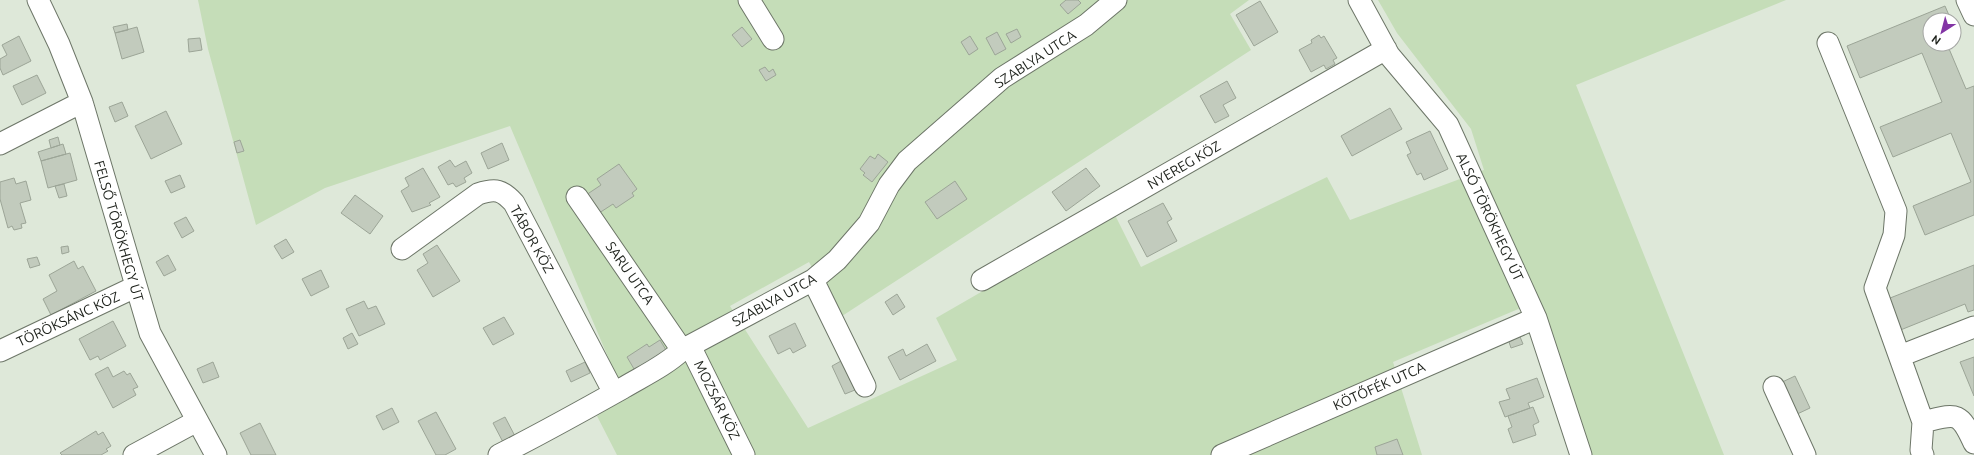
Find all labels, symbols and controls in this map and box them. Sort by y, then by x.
north arrow [1922,12,1962,52]
street label: SZABLYA UTCA [991,27,1079,91]
text: N [1929,33,1943,47]
street label: NYEREG KÖZ [1144,137,1223,192]
street label: ALSÓ TÖRÖKHEGY ÚT [1453,150,1528,284]
street label: FELSŐ TÖRÖKHEGY ÚT [91,158,148,303]
street label: TÁBOR KÖZ [507,202,558,276]
street label: SARU UTCA [602,238,658,308]
street label: SZABLYA UTCA [729,270,819,330]
street label: TÖRÖKSÁNC KÖZ [14,287,122,350]
street label: MOZSÁR KÖZ [691,357,744,442]
street label: KÖTŐFÉK UTCA [1330,358,1428,413]

